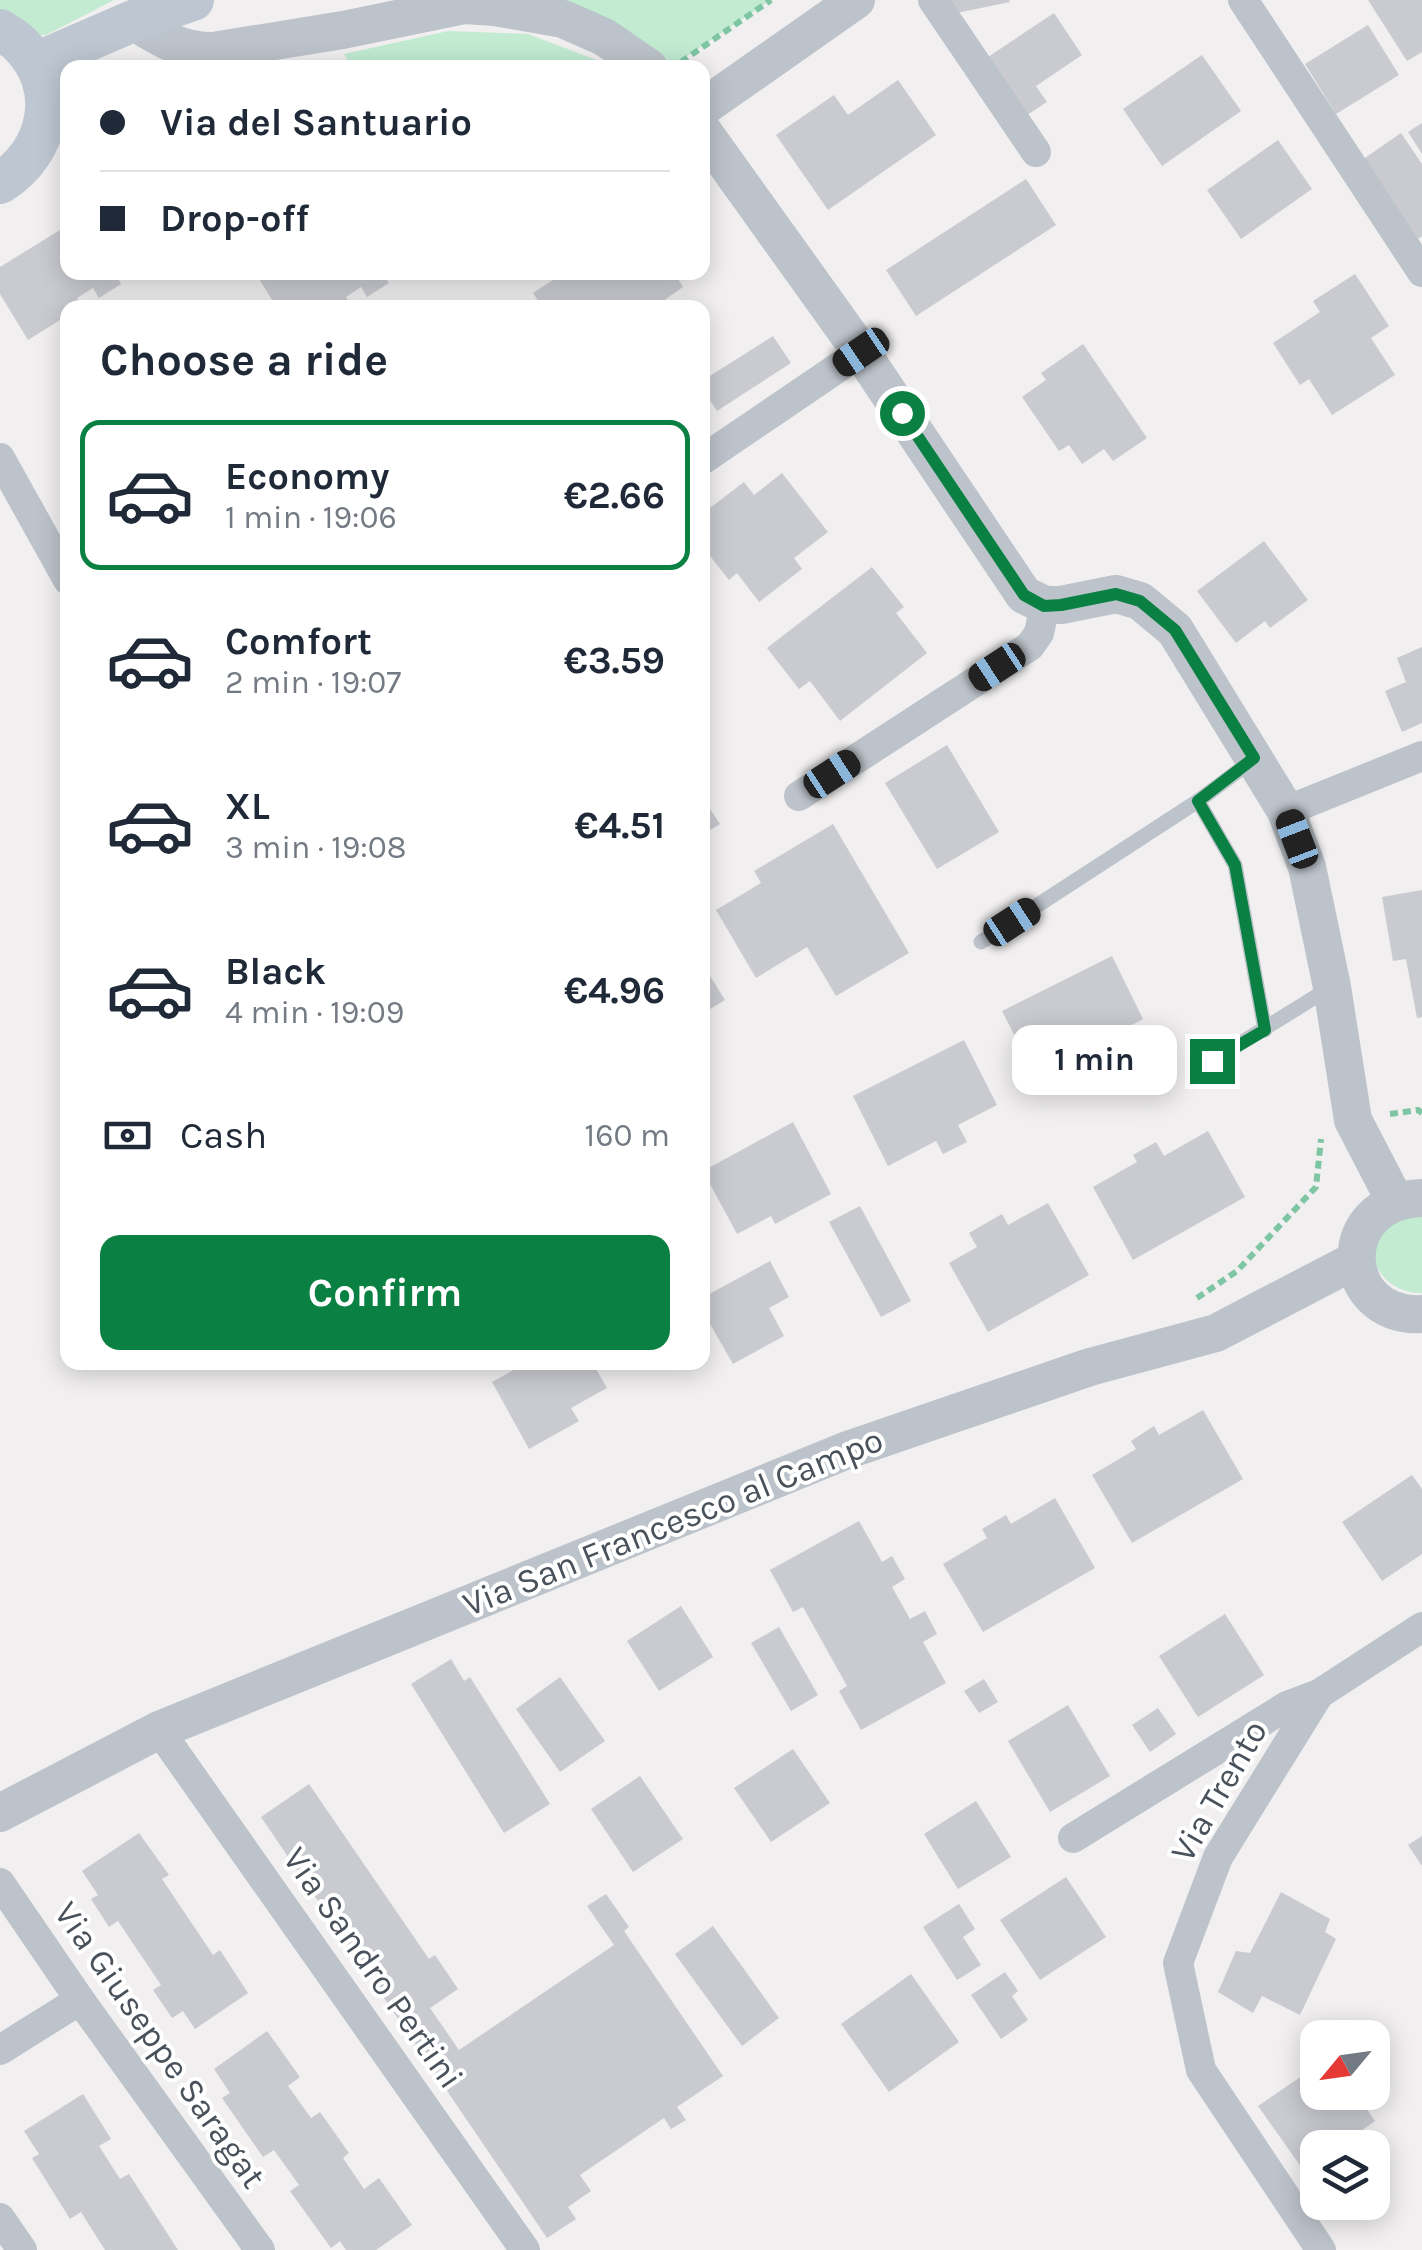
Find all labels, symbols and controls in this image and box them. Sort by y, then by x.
text: Via del Santuario [160,100,472,145]
text: Drop-off [160,196,309,241]
car [828,323,894,381]
text: Choose a ride [100,334,388,386]
route start [880,391,925,436]
icon: car [105,450,195,540]
text: Economy [225,454,389,499]
text: €2.66 [564,473,665,518]
text: 1 min · 19:06 [225,499,397,536]
icon: car [105,615,195,705]
text: Comfort [225,619,372,664]
text: €3.59 [564,638,665,683]
car [964,638,1030,696]
text: 2 min · 19:07 [225,664,401,701]
car [799,745,865,803]
icon: car [105,780,195,870]
text: XL [225,784,270,829]
text: €4.51 [574,803,665,848]
car [1272,806,1322,872]
text: 3 min · 19:08 [225,829,406,866]
car [979,893,1045,951]
icon: car [105,945,195,1035]
text: Black [225,949,326,994]
text: €4.96 [564,968,665,1013]
text: 4 min · 19:09 [225,994,404,1031]
callout: 1 min [1012,1026,1177,1096]
route end [1190,1039,1235,1084]
text: 1 min [1054,1041,1135,1078]
icon: cash [100,1108,155,1163]
text: Cash [180,1113,267,1158]
text: 160 m [585,1117,670,1154]
button: Confirm [100,1235,670,1350]
street label: Via San Francesco al Campo [457,1419,889,1625]
street label: Via Trento [1162,1713,1276,1869]
street label: Via Sandro Pertini [274,1839,472,2097]
street label: Via Giuseppe Saragat [46,1894,274,2196]
north arrow [1300,2020,1390,2110]
map controls [1300,2020,1390,2220]
button: layers [1300,2130,1390,2220]

